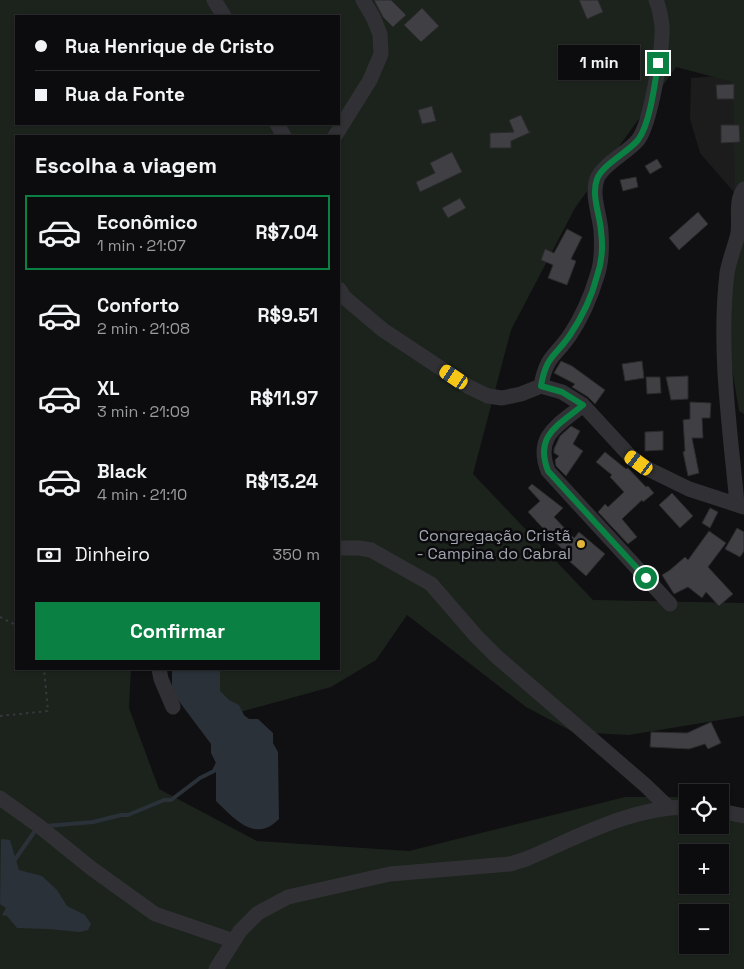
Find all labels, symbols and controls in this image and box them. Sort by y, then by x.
text: Rua Henrique de Cristo [65,34,274,59]
callout: 1 min [558,46,640,80]
text: 1 min [579,52,619,73]
route end [647,52,669,74]
text: Rua da Fonte [65,82,185,107]
text: Escolha a viagem [35,151,217,179]
icon: car [37,210,82,255]
text: Econômico [97,210,198,235]
text: R$7.04 [255,220,318,245]
text: 1 min · 21:07 [97,235,186,256]
icon: car [37,293,82,338]
text: Conforto [97,293,179,318]
text: R$9.51 [258,303,318,328]
text: 2 min · 21:08 [97,318,190,339]
car [437,362,470,392]
icon: car [37,376,82,421]
text: XL [97,376,120,401]
text: R$11.97 [250,386,318,411]
text: 3 min · 21:09 [97,401,190,422]
car [622,448,655,478]
icon: car [37,459,82,504]
text: Black [97,459,147,484]
text: R$13.24 [246,469,318,494]
text: 4 min · 21:10 [97,484,187,505]
place label: Congregação Cristã - Campina do Cabral [417,525,571,564]
marker: Congregação Cristã - Campina do Cabral [575,538,587,550]
icon: cash [35,541,63,569]
text: Dinheiro [75,542,150,567]
text: 350 m [273,544,320,565]
route start [635,567,657,589]
button: Confirmar [35,602,320,660]
map controls [679,784,729,954]
button: locate [679,784,729,834]
button: + [679,844,729,894]
button: − [679,904,729,954]

